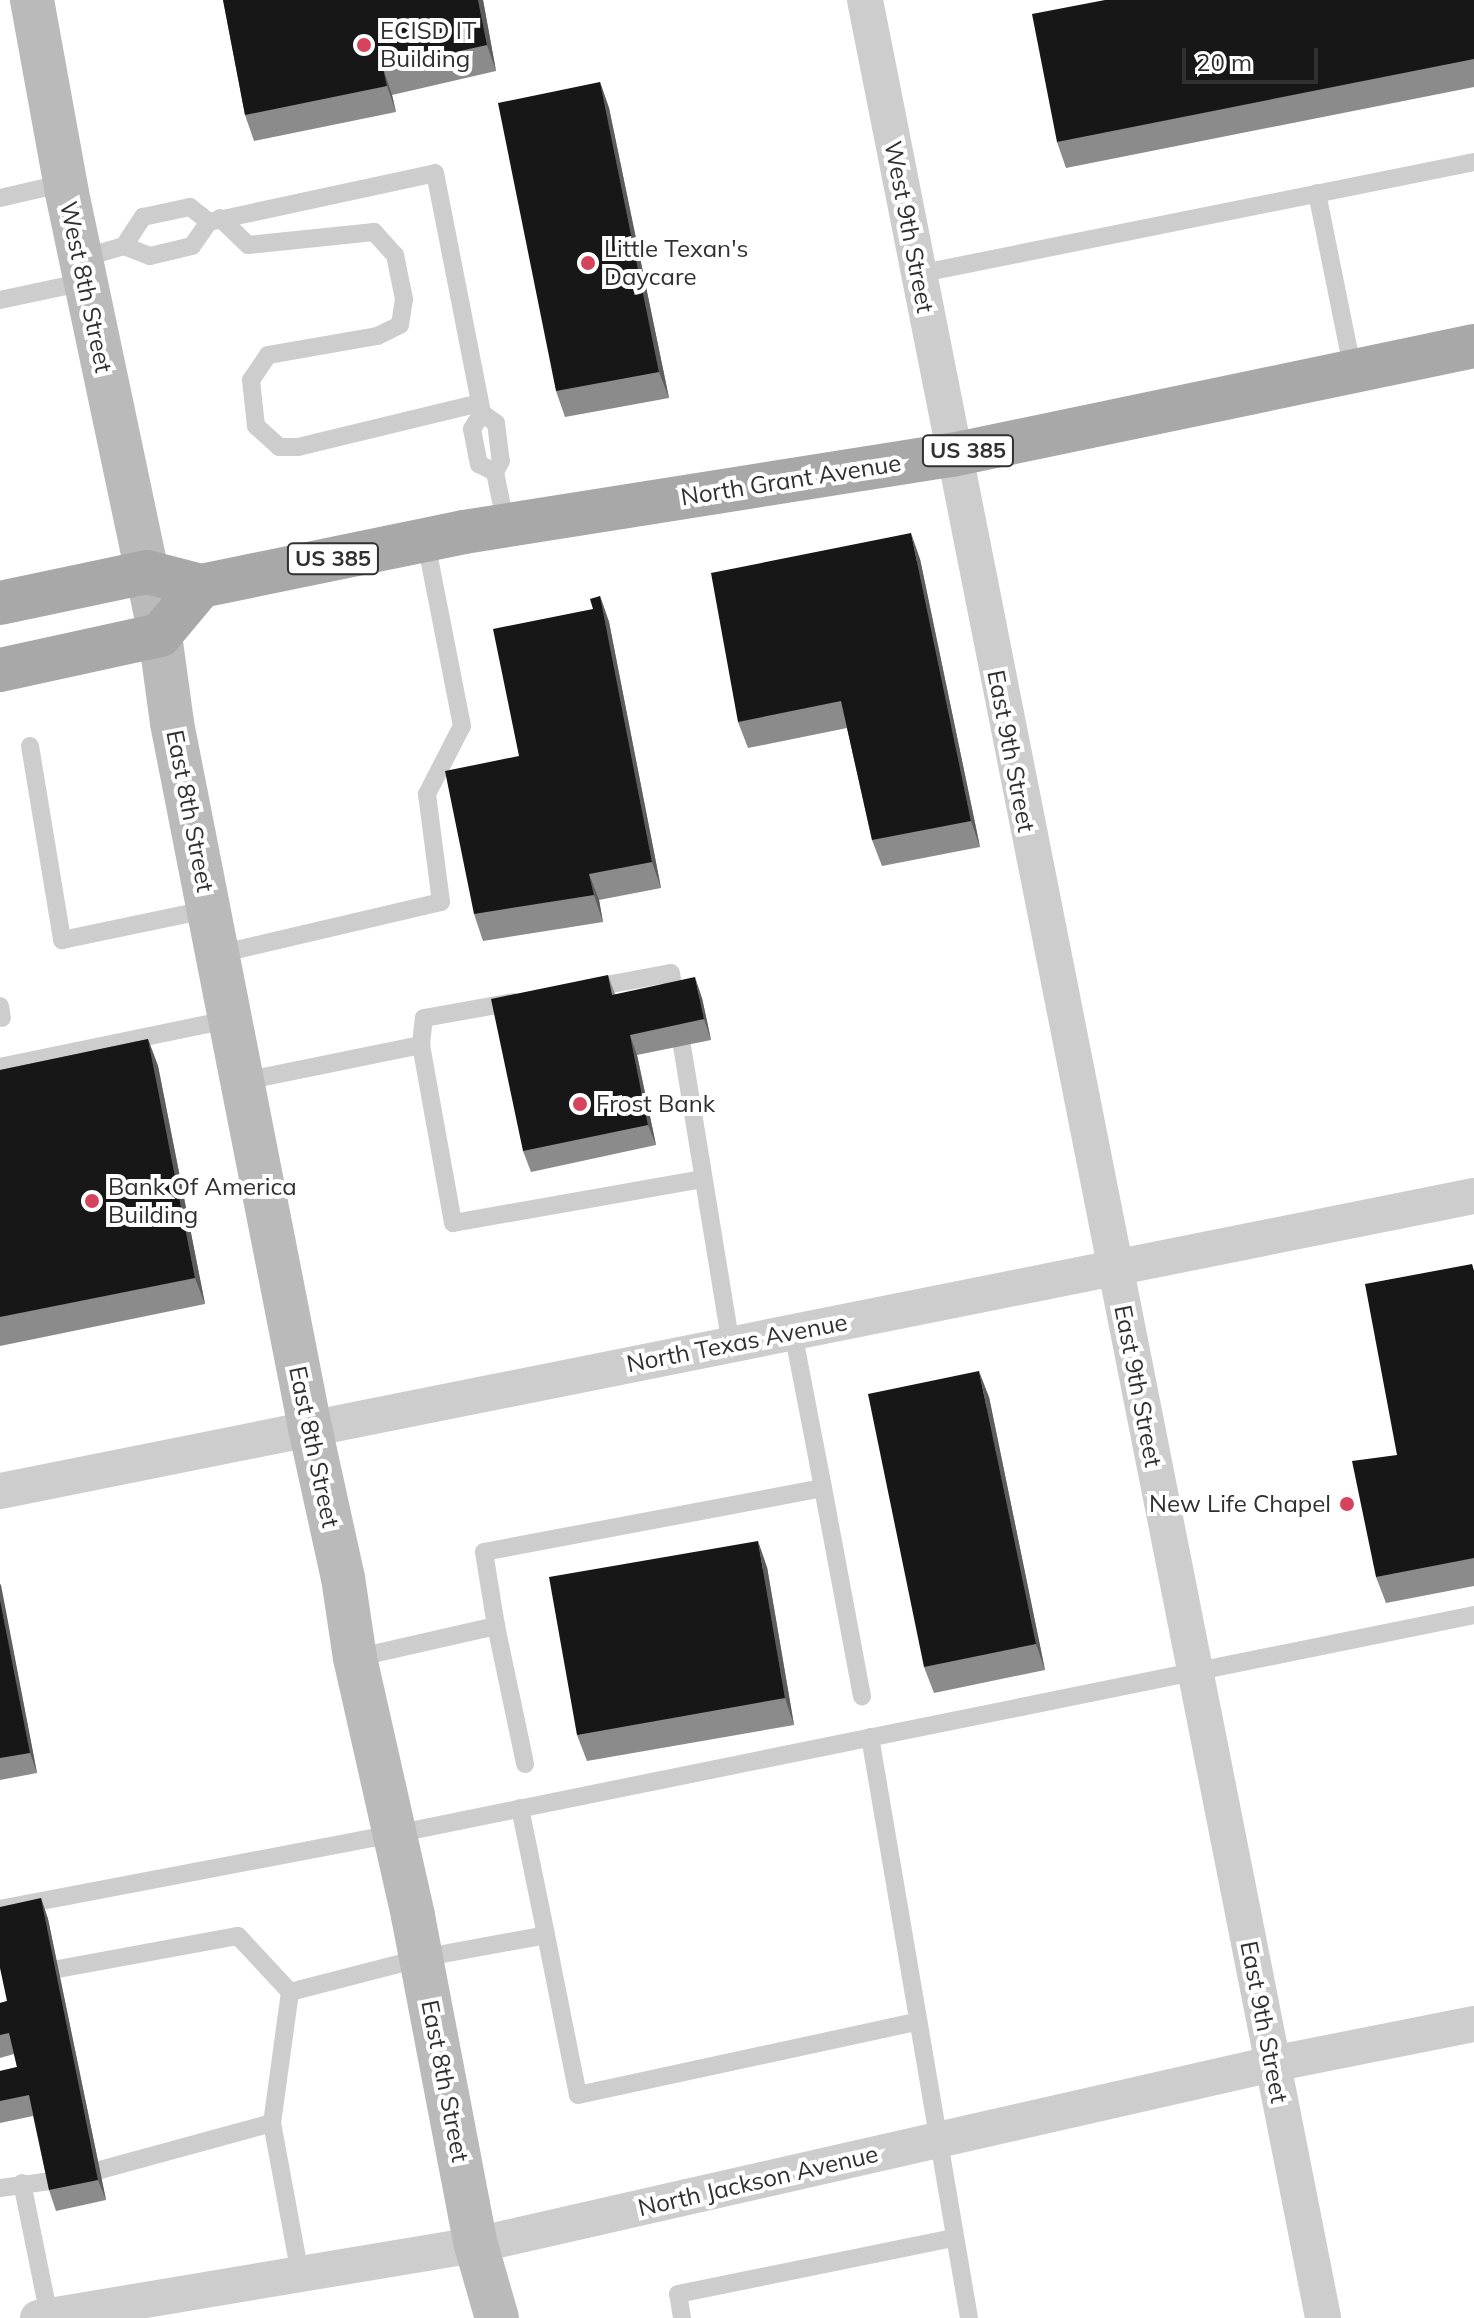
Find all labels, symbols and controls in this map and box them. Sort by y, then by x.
place label: ECISD IT Building [380,17,477,73]
scale bar [1186,32,1322,82]
marker: ECISD IT Building [355,36,373,54]
text: 20 m [1196,47,1252,77]
street label: West 9th Street [878,139,940,315]
street label: West 8th Street [54,199,118,375]
place label: Little Texan's Daycare [604,235,748,291]
marker: Little Texan's Daycare [579,254,597,272]
road number: US 385 [920,433,1016,469]
street label: North Grant Avenue [679,448,903,512]
road number: US 385 [285,541,381,577]
street label: East 9th Street [981,668,1041,834]
street label: East 8th Street [160,728,220,894]
place label: Frost Bank [596,1090,715,1118]
marker: Frost Bank [571,1095,589,1113]
place label: Bank Of America Building [108,1173,297,1229]
marker: Bank Of America Building [83,1192,101,1210]
street label: East 9th Street [1108,1303,1168,1469]
street label: North Texas Avenue [624,1307,850,1379]
street label: East 8th Street [283,1364,345,1530]
place label: New Life Chapel [1149,1490,1331,1518]
marker: New Life Chapel [1338,1495,1356,1513]
street label: East 9th Street [1234,1939,1294,2105]
street label: East 8th Street [415,1998,475,2164]
street label: North Jackson Avenue [635,2139,881,2223]

